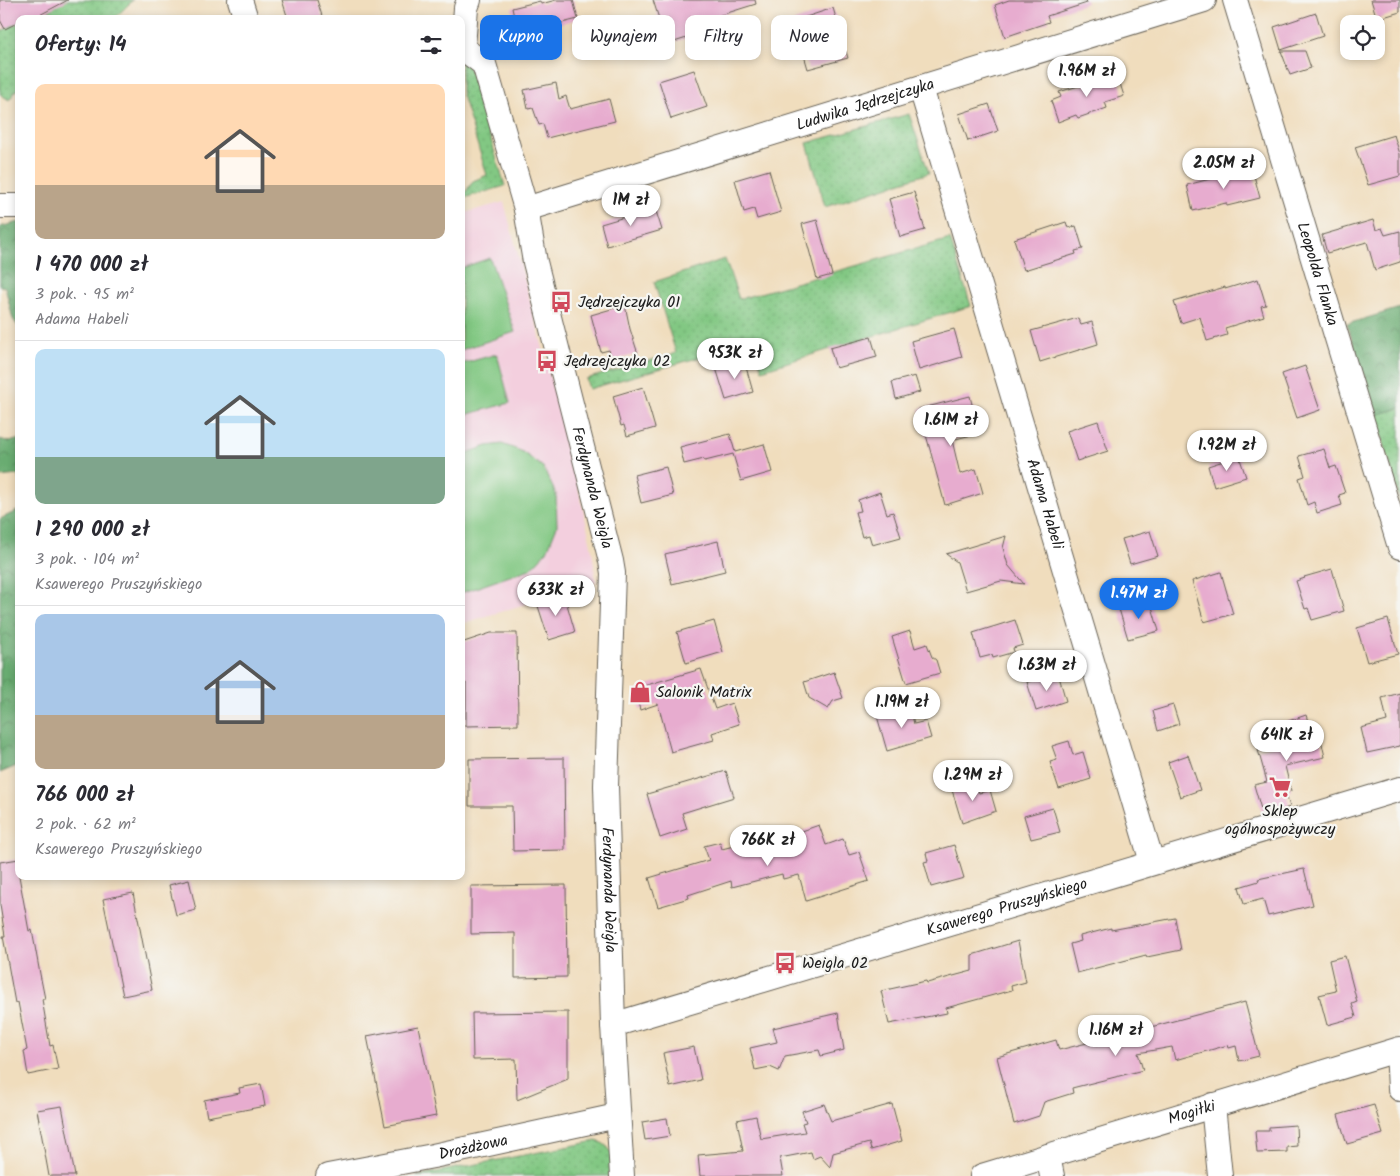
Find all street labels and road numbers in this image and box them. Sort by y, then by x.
street label: Ludwika Jędrzejczyka [793,71,937,137]
street label: Leopolda Flanka [1290,219,1345,329]
street label: Ferdynanda Weigla [565,424,620,551]
street label: Adama Habeli [1020,455,1071,553]
street label: Ferdynanda Weigla [595,827,623,953]
street label: Ksawerego Pruszyńskiego [923,871,1090,943]
street label: Mogiłki [1165,1093,1219,1131]
street label: Drożdżowa [436,1128,510,1167]

